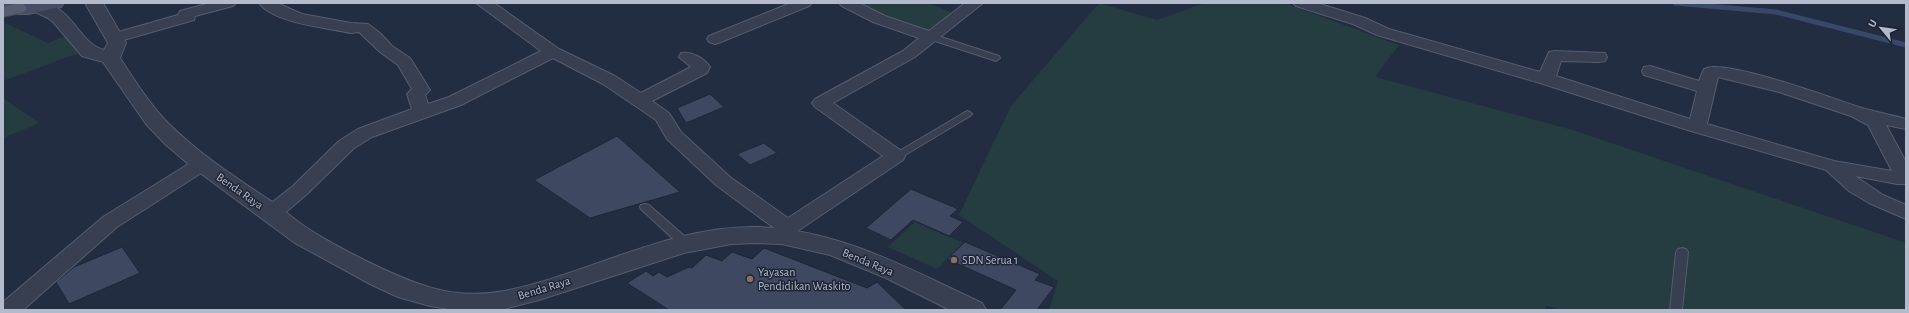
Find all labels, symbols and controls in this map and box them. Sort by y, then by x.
north arrow [1861,8,1901,48]
text: U [1866,18,1879,29]
street label: Benda Raya [214,171,266,213]
street label: Benda Raya [840,246,896,279]
place label: SDN Serua 1 [962,254,1018,266]
marker: SDN Serua 1 [949,255,959,265]
place label: Yayasan Pendidikan Waskito [758,266,851,292]
street label: Benda Raya [516,274,572,303]
marker: Yayasan Pendidikan Waskito [745,274,755,284]

